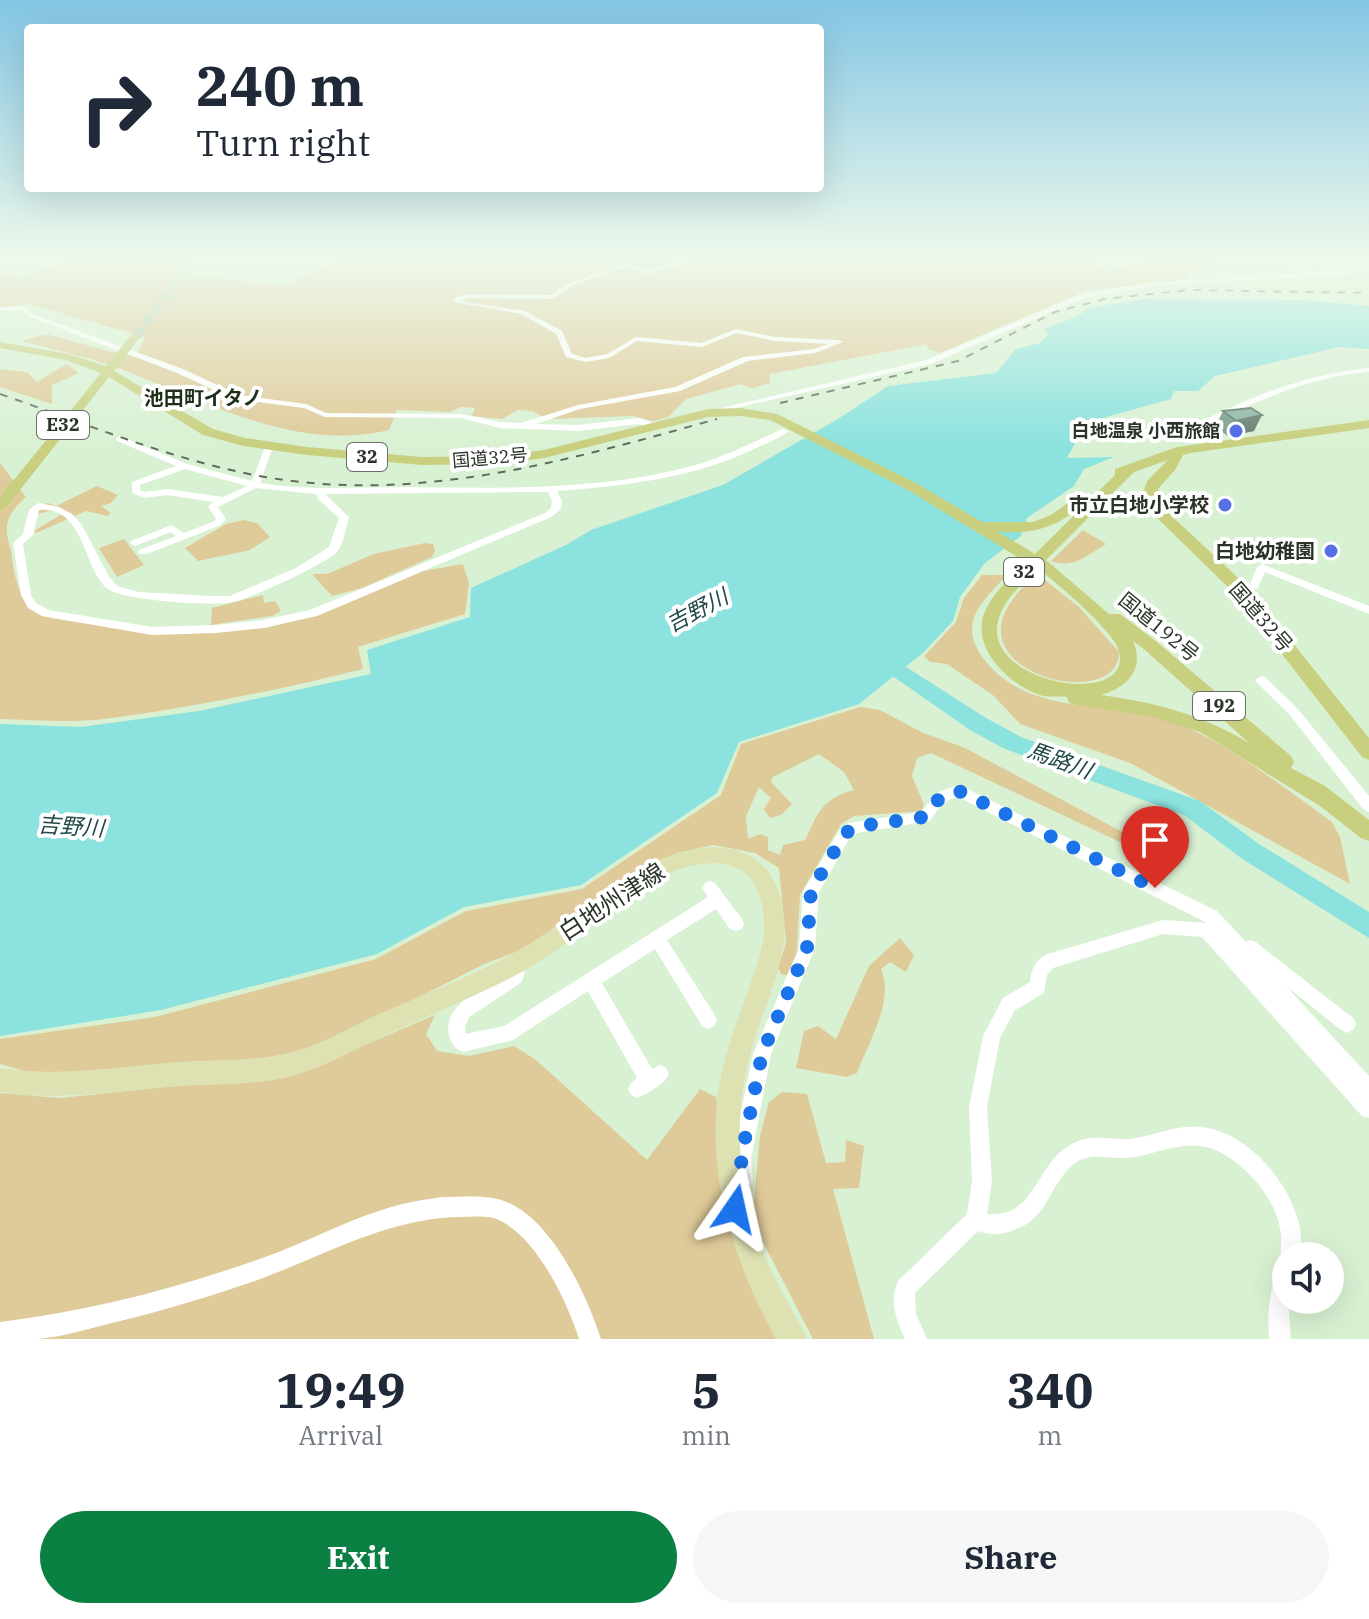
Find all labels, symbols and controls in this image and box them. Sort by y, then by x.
text: 240 m [196,49,364,121]
icon: right [64,56,168,160]
text: Turn right [196,119,370,166]
district label: 池田町イタノ [144,384,262,411]
road number: E32 [37,411,89,439]
place label: 白地温泉 小西旅館 [1072,419,1220,442]
marker: 白地温泉 小西旅館 [1227,422,1245,440]
road number: 32 [347,443,387,471]
street label: 国道32号 [451,443,529,472]
place label: 市立白地小学校 [1069,491,1209,518]
marker: 市立白地小学校 [1216,496,1234,514]
place label: 白地幼稚園 [1215,537,1315,564]
marker: 白地幼稚園 [1322,542,1340,560]
road number: 32 [1004,558,1044,586]
street label: 国道32号 [1224,576,1299,657]
water label: 吉野川 [661,580,734,638]
street label: 国道192号 [1114,586,1205,667]
road number: 192 [1193,692,1245,720]
water label: 馬路川 [1024,735,1098,785]
pin [1121,806,1189,888]
water label: 吉野川 [37,809,107,842]
icon: arrive [1133,818,1177,862]
street label: 白地州津線 [552,855,670,947]
position arrow [693,1167,777,1251]
map controls [1272,1242,1344,1314]
button: sound [1272,1242,1344,1314]
text: 19:49 [276,1359,406,1421]
text: 5 [692,1359,721,1421]
text: 340 [1007,1359,1093,1421]
text: Arrival [298,1418,383,1452]
text: min [681,1418,731,1452]
text: m [1038,1418,1062,1452]
button: Exit [40,1511,677,1603]
button: Share [693,1511,1329,1603]

